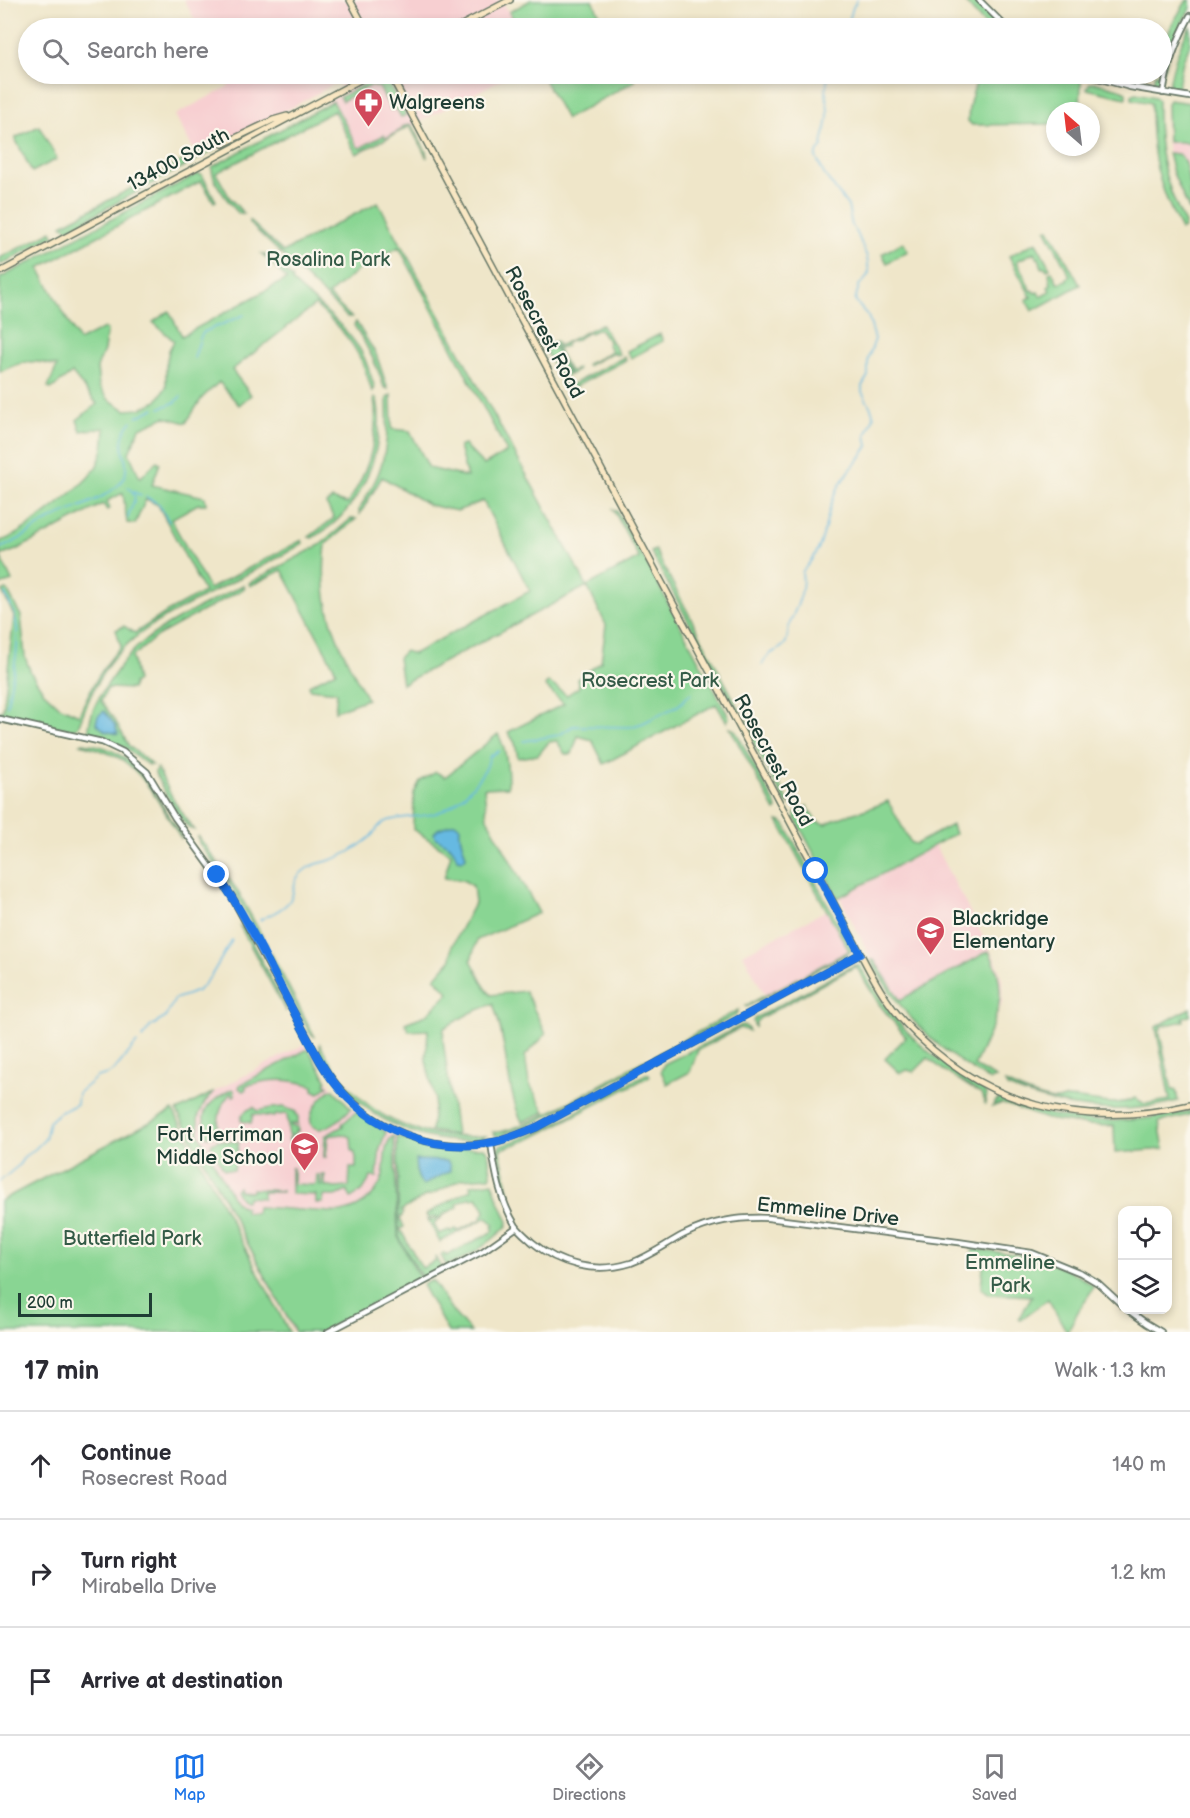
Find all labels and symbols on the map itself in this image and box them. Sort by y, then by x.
pharmacy icon: Walgreens [352,86,384,128]
place label: Walgreens [389,91,485,115]
north arrow [1046,102,1100,156]
street label: 13400 South [123,123,234,197]
park label: Rosalina Park [266,248,390,272]
street label: Rosecrest Road [499,262,589,403]
park label: Rosecrest Park [581,669,719,693]
street label: Rosecrest Road [728,690,818,831]
route start [802,857,828,883]
route end [203,861,229,887]
place label: Blackridge Elementary [952,907,1055,954]
school or university icon: Blackridge Elementary [915,914,947,956]
place label: Fort Herriman Middle School [156,1123,283,1170]
school or university icon: Fort Herriman Middle School [288,1130,320,1172]
street label: Emmeline Drive [756,1193,900,1231]
park label: Butterfield Park [63,1227,201,1251]
park label: Emmeline Park [965,1251,1055,1298]
scale bar [18,1290,152,1318]

